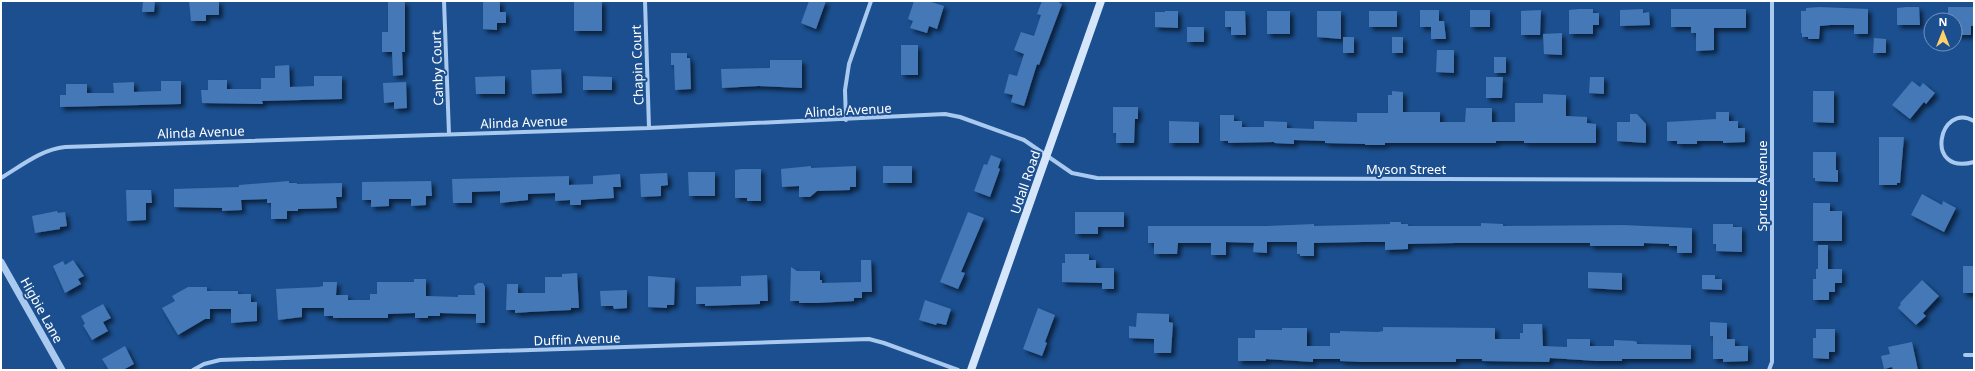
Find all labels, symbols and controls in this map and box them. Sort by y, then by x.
north arrow [1923,12,1963,52]
text: N [1939,14,1947,29]
street label: Chapin Court [627,24,647,106]
street label: Canby Court [427,30,447,106]
street label: Alinda Avenue [804,99,892,121]
street label: Alinda Avenue [480,111,568,133]
street label: Alinda Avenue [157,121,245,143]
street label: Spruce Avenue [1753,140,1771,232]
street label: Udall Road [1006,148,1044,216]
street label: Myson Street [1366,160,1446,178]
street label: Higbie Lane [17,274,67,346]
street label: Duffin Avenue [533,328,621,350]

